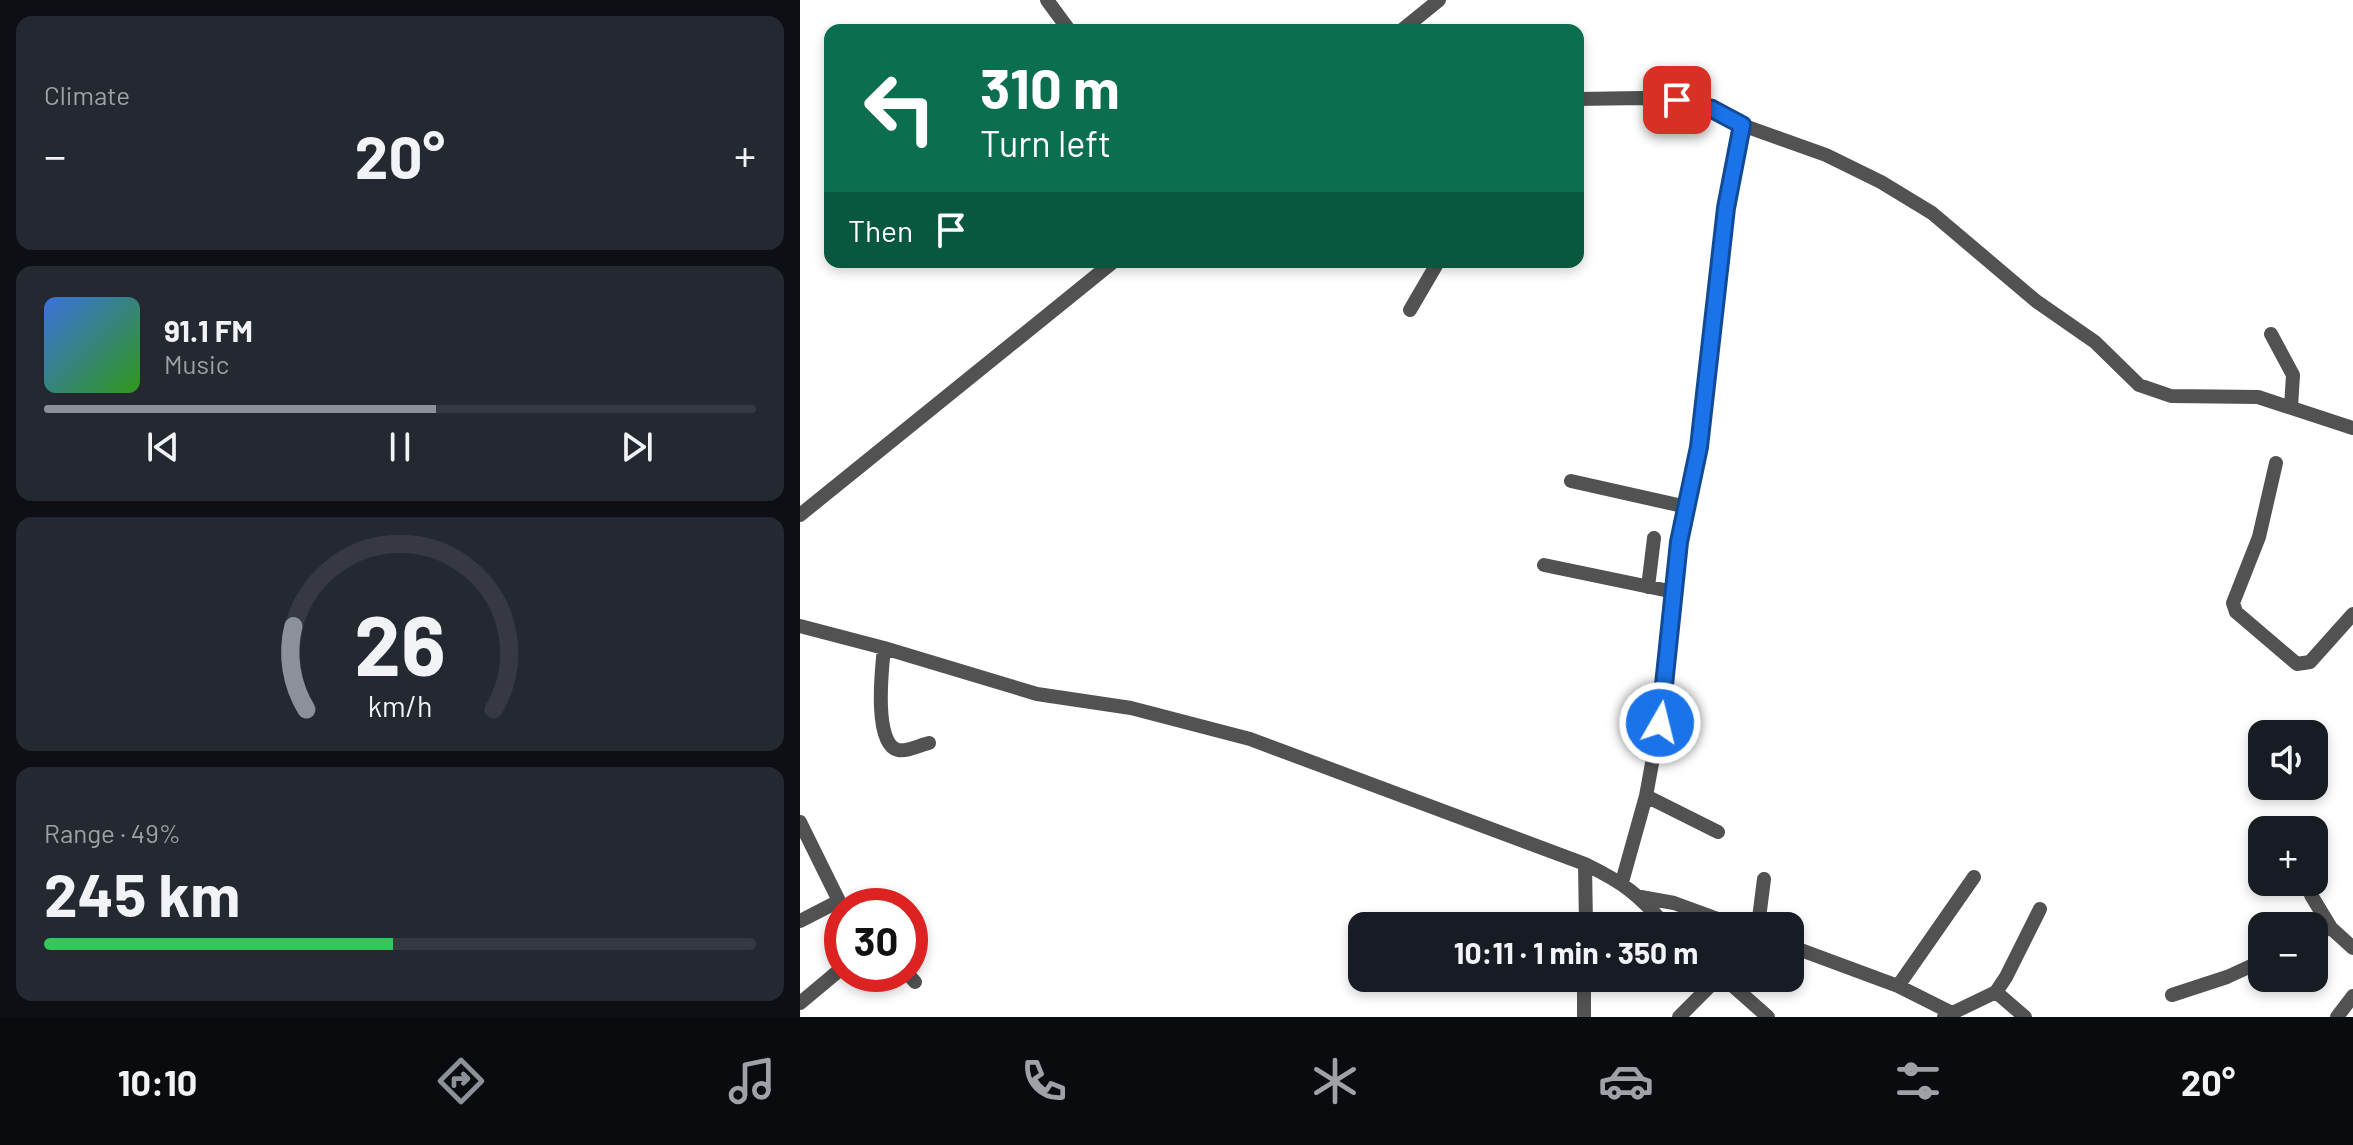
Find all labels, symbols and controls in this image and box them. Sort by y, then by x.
text: 310 m [980,53,1120,120]
icon: left [848,56,952,160]
pin [1643,66,1711,134]
icon: arrive [1655,78,1699,122]
text: Climate [44,79,130,110]
text: 20° [355,119,445,191]
text: Turn left [980,121,1111,164]
text: − [44,128,66,181]
text: + [734,128,756,181]
icon: arrive [929,208,973,252]
text: Then [848,212,913,248]
text: 91.1 FM [164,312,253,348]
text: Music [164,348,229,379]
icon: previous [141,425,185,469]
icon: pause [378,425,422,469]
icon: next [615,425,659,469]
text: 26 [354,592,446,692]
position arrow [1618,681,1702,765]
text: km/h [368,688,432,723]
map controls [2248,720,2328,992]
button: sound [2248,720,2328,800]
button: + [2248,816,2328,896]
text: Range · 49% [44,817,181,848]
text: 245 km [44,857,240,929]
speed limit sign: 30 [824,888,928,992]
button: − [2248,912,2328,992]
text: 10:11 · 1 min · 350 m [1454,934,1698,970]
icon: directions [433,1053,489,1109]
icon: music [724,1053,780,1109]
icon: phone [1016,1053,1072,1109]
icon: climate [1307,1053,1363,1109]
icon: car [1598,1053,1654,1109]
icon: filters [1890,1053,1946,1109]
text: 10:10 [118,1060,197,1103]
text: 20° [2181,1060,2235,1103]

